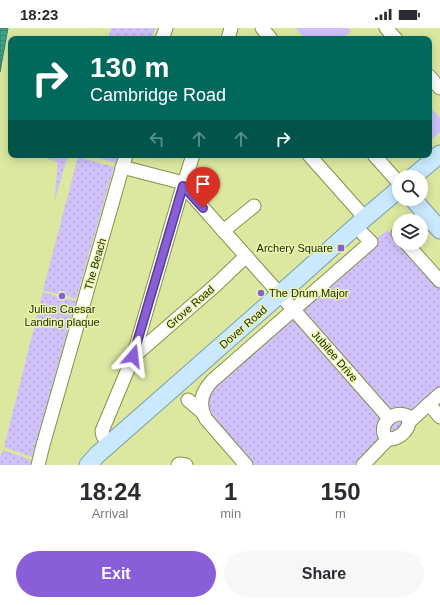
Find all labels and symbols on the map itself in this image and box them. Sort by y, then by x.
pin [186,167,220,208]
street label: The Beach [82,237,108,291]
place label: Archery Square [257,242,333,254]
marker: Archery Square [336,243,346,253]
street label: Grove Road [164,283,216,331]
place label: The Drum Major [269,287,349,299]
marker: The Drum Major [256,288,266,298]
marker: Julius Caesar Landing plaque [57,291,67,301]
place label: Julius Caesar Landing plaque [24,303,100,328]
street label: Dover Road [217,303,269,351]
street label: Jubilee Drive [310,328,360,384]
position arrow [112,335,154,377]

